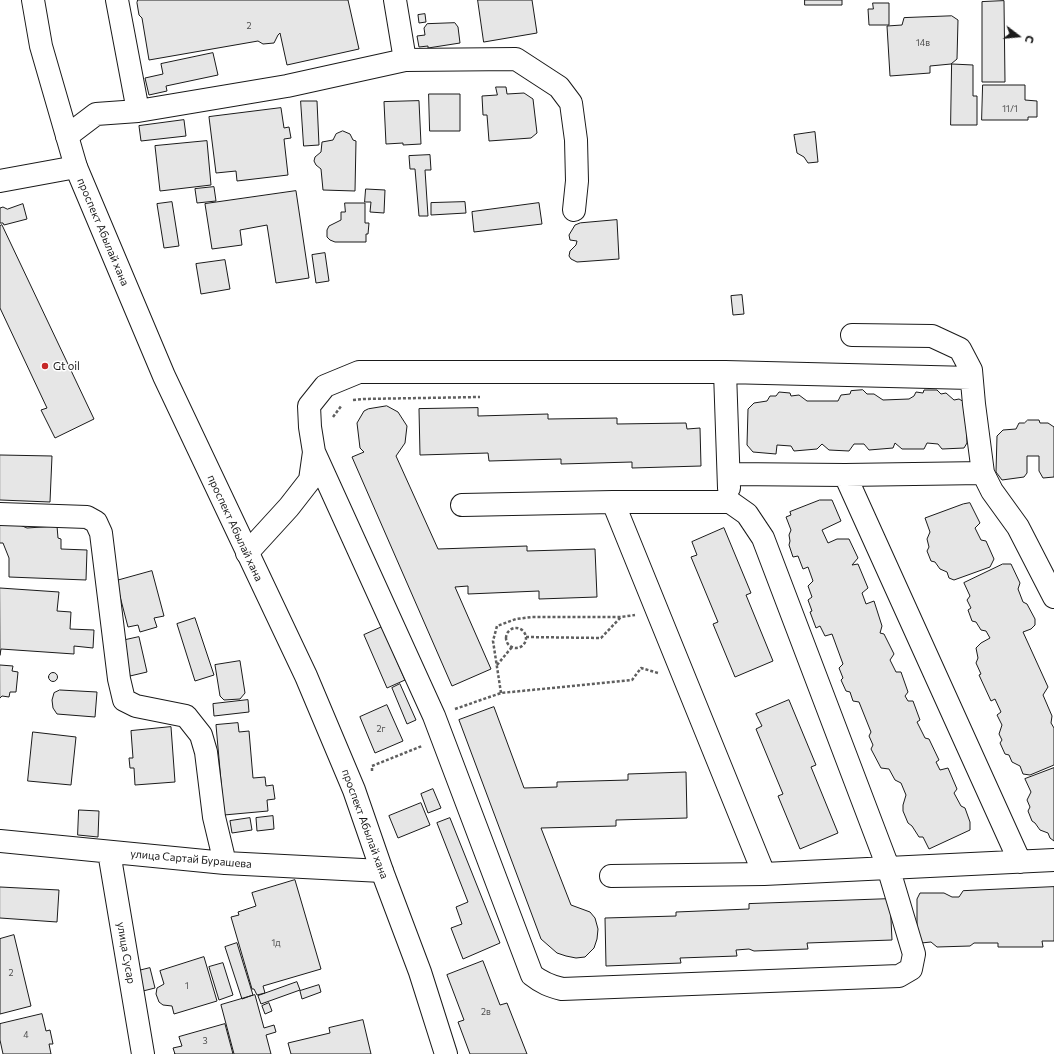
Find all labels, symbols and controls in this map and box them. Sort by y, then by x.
north arrow [998,16,1038,56]
house number: 2 [247,21,251,31]
text: С [1023,34,1037,45]
house number: 14в [916,38,930,48]
house number: 11/1 [1002,104,1018,114]
street label: проспект Абылай хана [74,176,132,288]
place label: Gt oil [53,359,80,373]
marker: Gt oil [40,361,50,371]
street label: проспект Абылай хана [205,473,265,583]
house number: 2г [377,724,385,734]
street label: проспект Абылай хана [339,767,391,881]
street label: улица Сартай Бурашева [130,847,252,871]
street label: улица Сусар [114,921,138,985]
house number: 1д [271,938,281,948]
house number: 2 [9,968,13,978]
house number: 1 [185,981,189,991]
house number: 2в [481,1007,491,1017]
house number: 4 [23,1030,29,1040]
house number: 3 [202,1036,208,1046]

